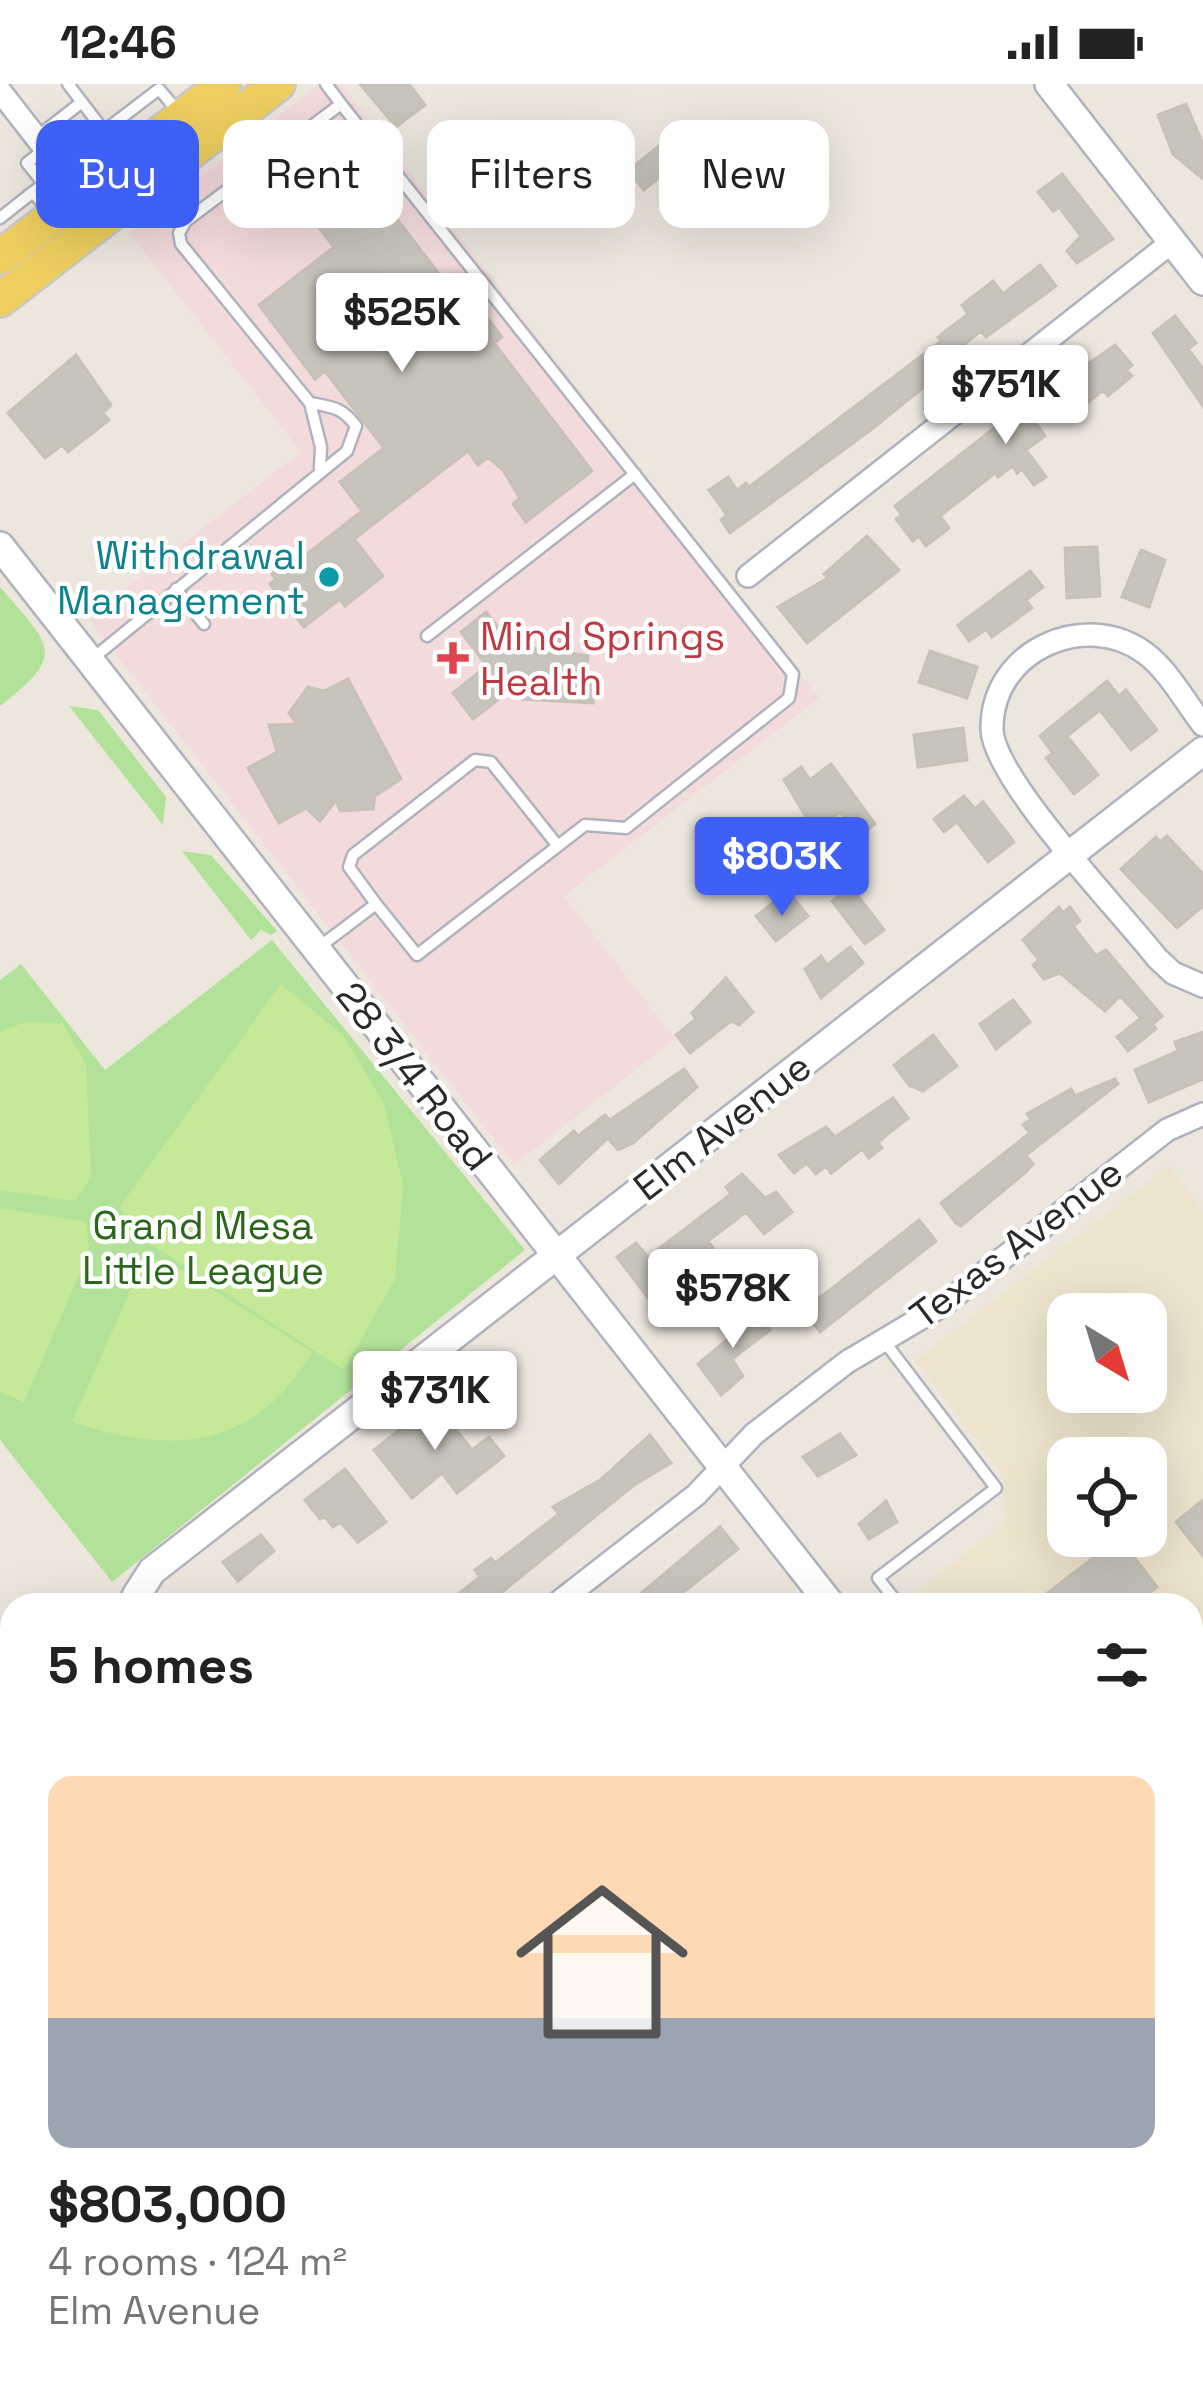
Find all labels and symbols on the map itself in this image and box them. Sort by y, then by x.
pin: $525K [318,273,486,375]
pin: $751K [922,345,1090,447]
place label: Withdrawal Management [57,531,305,625]
marker: Withdrawal Management [316,564,342,590]
place label: Mind Springs Health [480,612,725,706]
marker: Mind Springs Health [437,642,469,674]
pin: $803K [698,817,866,919]
street label: 28 3/4 Road [326,972,503,1180]
street label: Elm Avenue [624,1042,821,1211]
street label: Texas Avenue [900,1148,1132,1339]
park label: Grand Mesa Little League [82,1201,324,1295]
pin: $578K [649,1249,817,1351]
north arrow [1047,1293,1167,1413]
pin: $731K [351,1351,519,1453]

